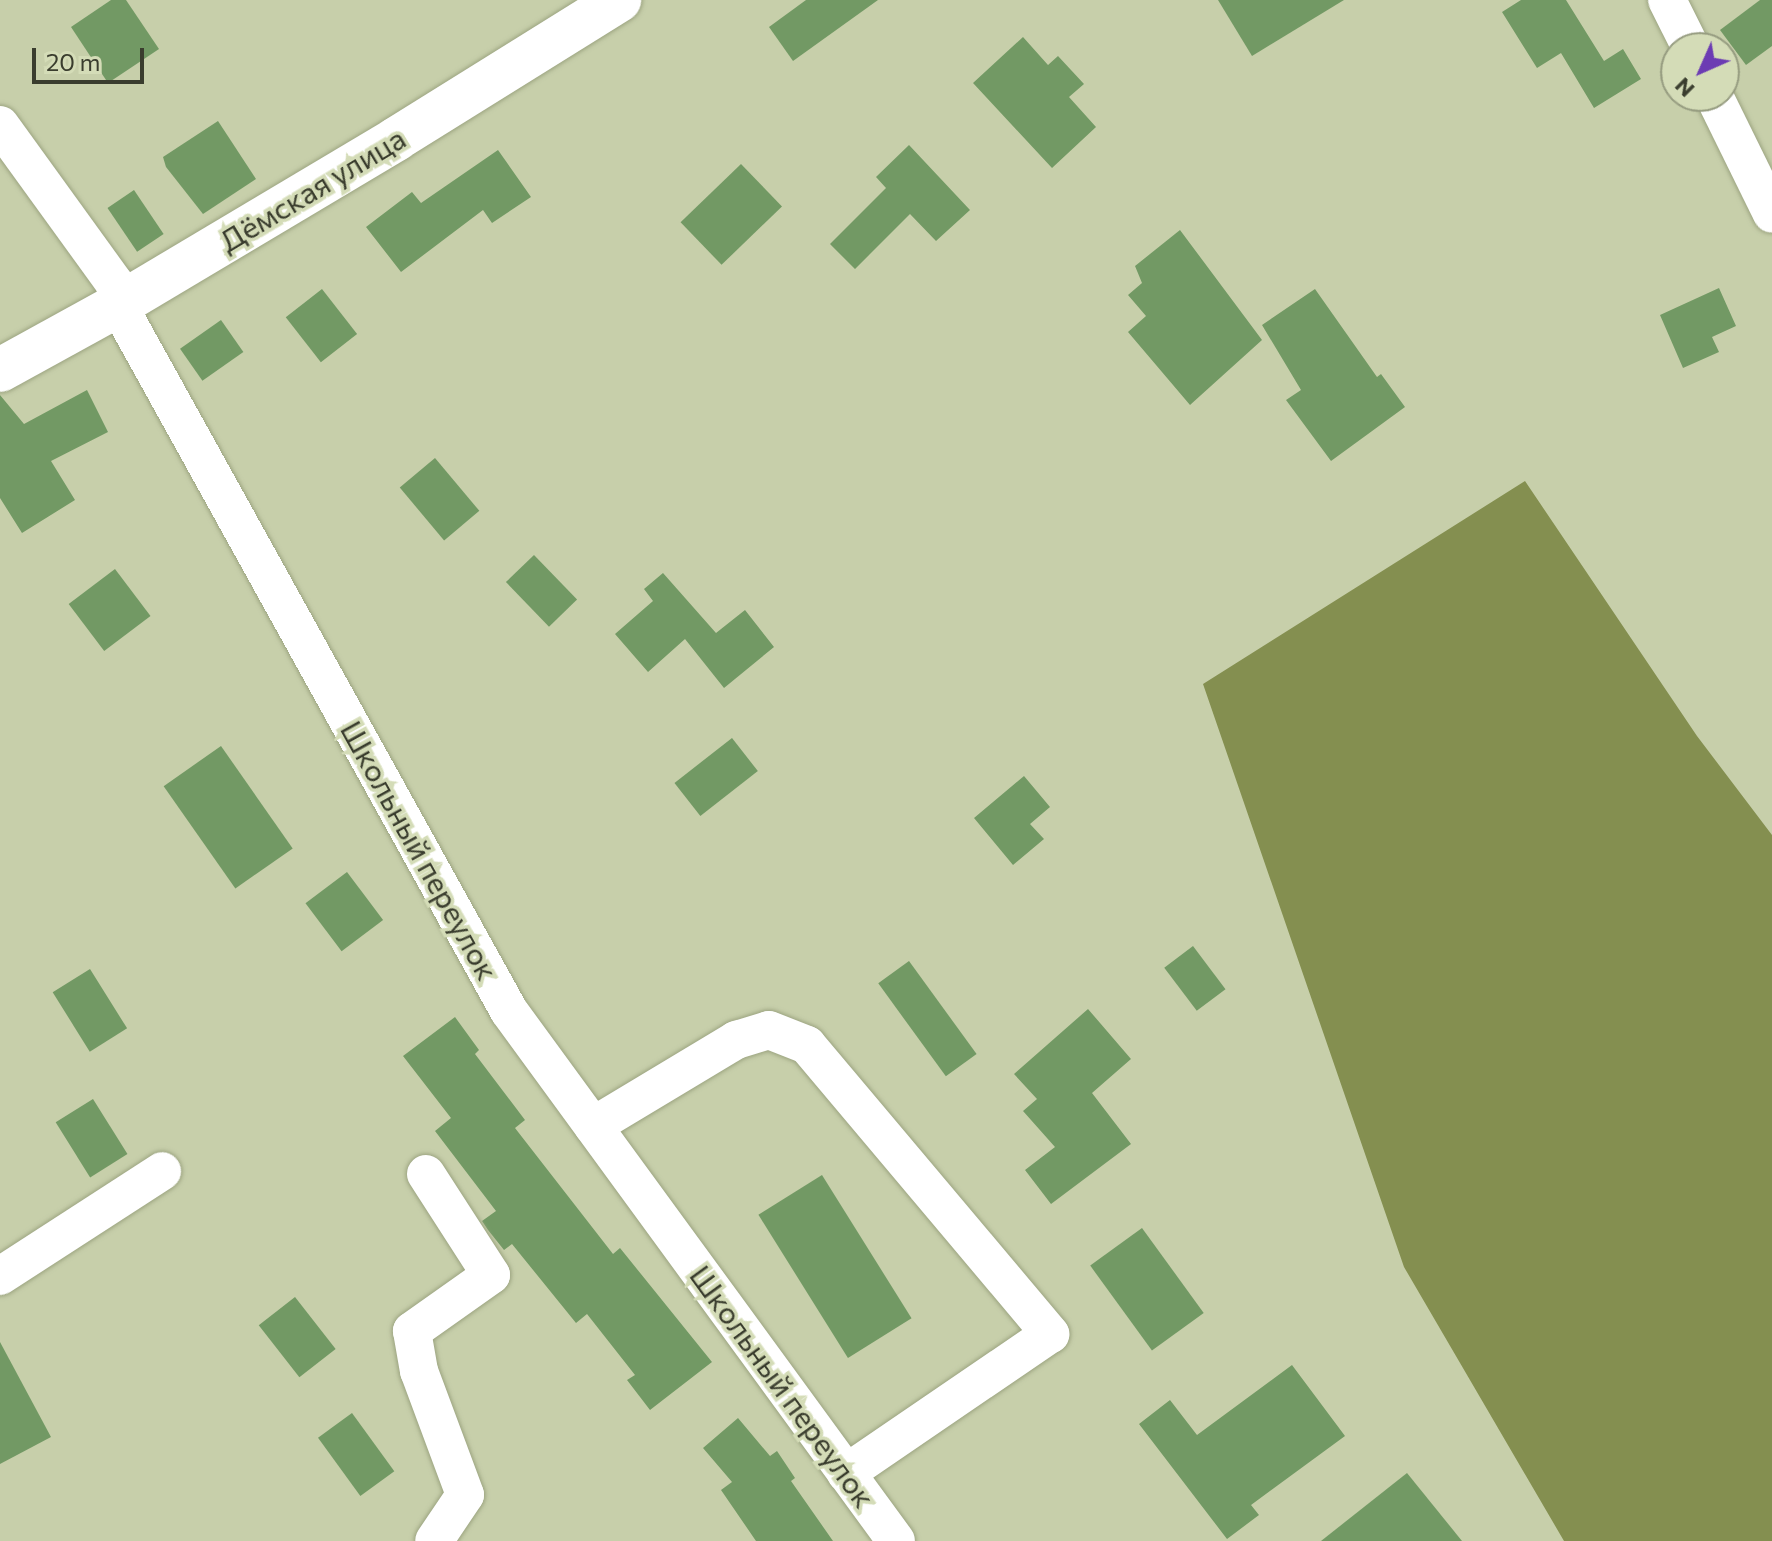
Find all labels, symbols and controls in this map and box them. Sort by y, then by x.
scale bar [36,32,148,82]
north arrow [1660,32,1740,112]
text: 20 m [46,47,100,76]
text: N [1669,73,1699,103]
street label: Дёмская улица [212,119,412,259]
street label: Школьный переулок [334,714,506,986]
street label: Школьный переулок [683,1258,883,1514]

